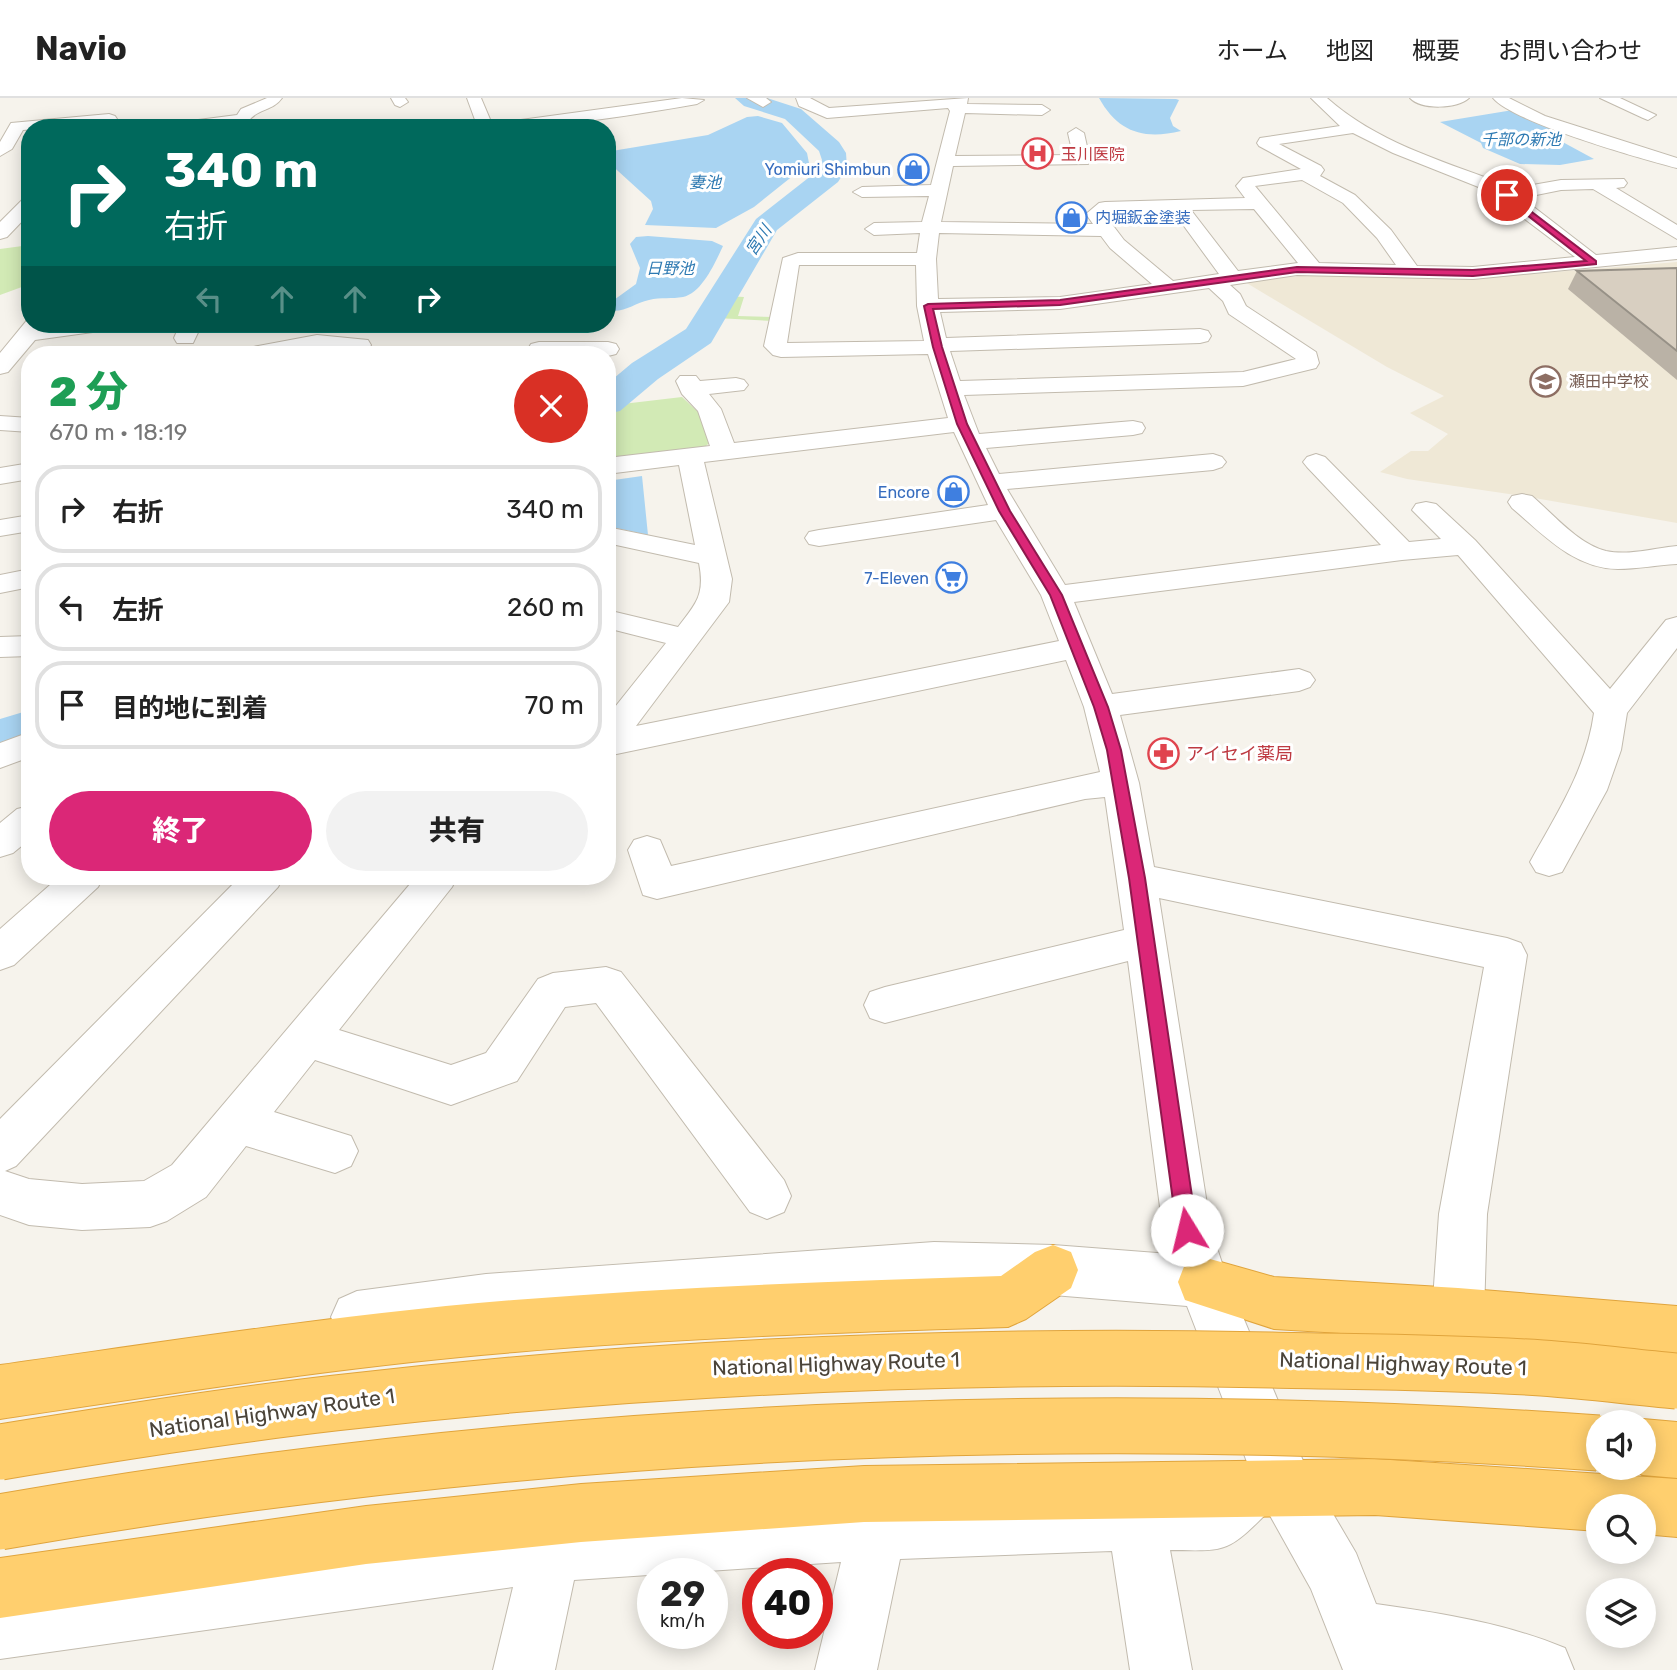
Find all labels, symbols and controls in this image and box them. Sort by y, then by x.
text: Navio [35,29,127,68]
text: ホーム [1217,37,1288,65]
text: 地図 [1326,37,1374,65]
text: 概要 [1412,37,1460,65]
text: お問い合わせ [1498,37,1642,65]
water label: 千部の新池 [1481,130,1563,149]
hospital icon: 玉川医院 [1021,137,1055,171]
text: 340 m [164,141,318,199]
place label: 玉川医院 [1061,145,1125,164]
icon: right [49,147,140,238]
shop icon: Yomiuri Shimbun [897,152,931,186]
place label: Yomiuri Shimbun [765,160,891,179]
pin [1477,165,1537,225]
water label: 妻池 [689,173,723,192]
icon: arrive [1488,176,1526,214]
shop icon: 内堀鈑金塗装 [1055,200,1089,234]
text: 右折 [164,207,228,245]
place label: 内堀鈑金塗装 [1095,208,1191,227]
water label: 宮川 [742,220,776,259]
water label: 日野池 [646,259,696,278]
icon: left [190,280,228,318]
icon: ahead [263,280,301,318]
icon: ahead [336,280,374,318]
icon: right [409,280,447,318]
school or university icon: 瀬田中学校 [1529,364,1563,398]
text: 2 分 [49,367,128,417]
button: close [514,369,588,443]
place label: 瀬田中学校 [1569,372,1649,391]
text: 670 m · 18:19 [49,418,187,446]
shop icon: Encore [936,475,970,509]
place label: Encore [878,483,930,502]
icon: right [53,490,91,528]
text: 340 m [506,494,584,525]
text: 右折 [112,497,164,528]
supermarket icon: 7-Eleven [935,561,969,595]
place label: 7-Eleven [864,569,929,588]
icon: left [53,588,91,626]
text: 260 m [507,592,584,623]
text: 左折 [112,595,164,626]
icon: arrive [53,686,91,724]
text: 70 m [525,690,584,721]
text: 目的地に到着 [112,693,268,724]
pharmacy icon: アイセイ薬局 [1146,737,1180,771]
place label: アイセイ薬局 [1186,743,1293,765]
button: 終了 [49,791,312,871]
button: 共有 [326,791,588,871]
position arrow [1150,1193,1224,1267]
street label: National Highway Route 1 [712,1347,960,1380]
street label: National Highway Route 1 [1279,1347,1527,1380]
street label: National Highway Route 1 [148,1383,396,1442]
map controls [1586,1410,1656,1648]
button: sound [1586,1410,1656,1480]
button: search [1586,1494,1656,1564]
speed limit sign: 40 [742,1558,833,1649]
text: 29 [660,1573,705,1615]
button: layers [1586,1578,1656,1648]
text: km/h [660,1610,705,1632]

